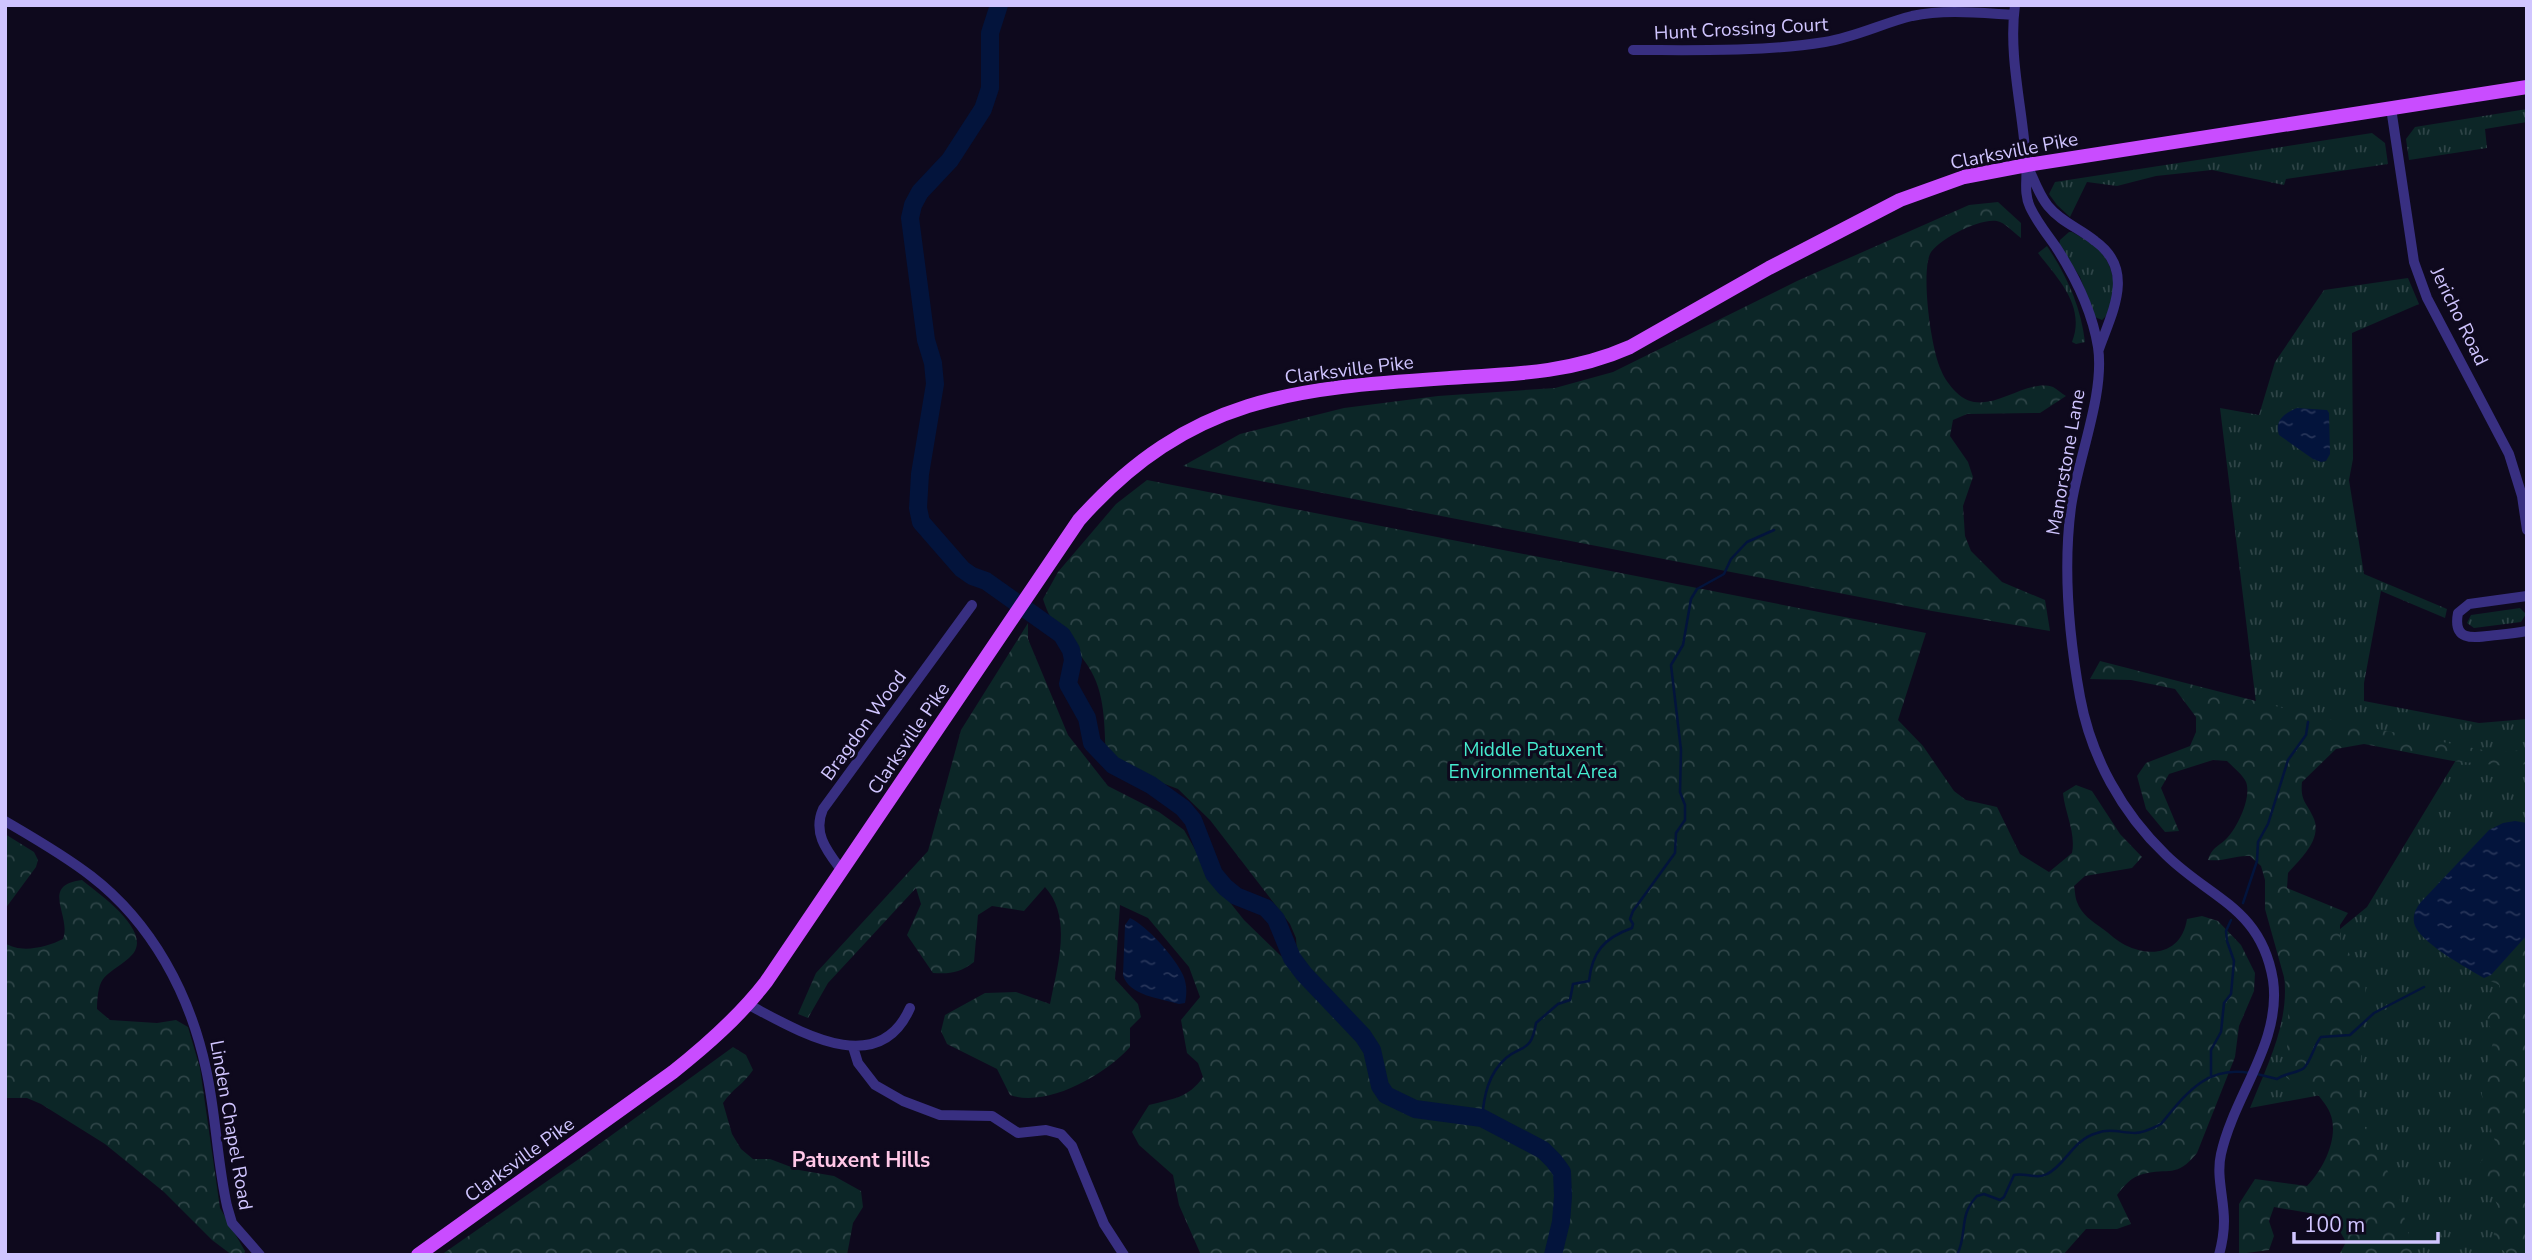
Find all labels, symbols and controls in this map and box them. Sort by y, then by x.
street label: Hunt Crossing Court [1653,11,1829,47]
street label: Clarksville Pike [1948,126,2080,176]
street label: Jericho Road [2424,262,2494,370]
street label: Clarksville Pike [1283,349,1415,391]
street label: Manorstone Lane [2040,387,2092,537]
street label: Bragdon Wood [815,665,913,786]
street label: Clarksville Pike [862,678,956,800]
park label: Middle Patuxent Environmental Area [1448,737,1618,785]
street label: Linden Chapel Road [203,1038,259,1212]
street label: Clarksville Pike [459,1111,580,1208]
district label: Patuxent Hills [792,1146,930,1174]
scale bar [2294,1200,2438,1244]
text: 100 m [2304,1211,2365,1239]

